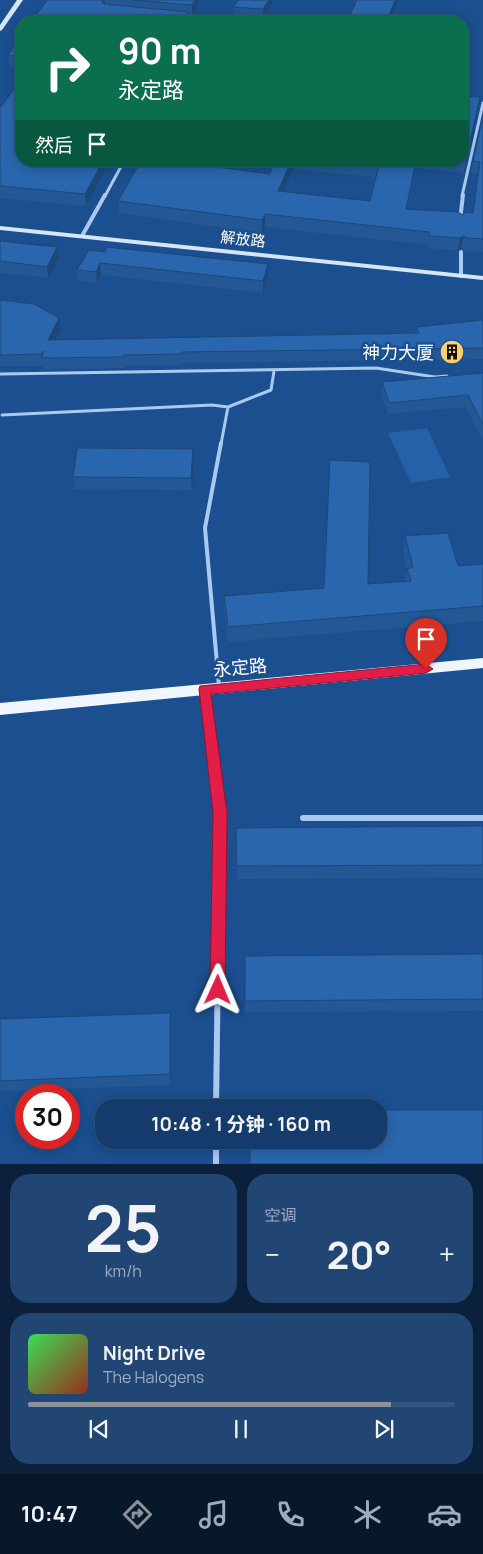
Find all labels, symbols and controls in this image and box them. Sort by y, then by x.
text: 90 m [118,27,201,75]
icon: right [35,35,100,100]
text: 永定路 [118,75,184,105]
icon: arrive [83,130,111,158]
text: 然后 [35,132,73,158]
street label: 解放路 [220,226,266,252]
building icon: 神力大厦 [439,339,465,365]
place label: 神力大厦 [362,340,434,364]
pin [405,618,447,669]
icon: arrive [412,625,440,653]
street label: 永定路 [212,653,268,681]
position arrow [191,963,243,1015]
speed limit sign: 30 [15,1084,80,1149]
text: 10:48 · 1 分钟 · 160 m [151,1111,331,1137]
text: 25 [85,1183,162,1272]
text: 空调 [265,1204,297,1226]
text: 20° [327,1228,392,1280]
text: − [265,1235,280,1273]
text: + [439,1235,455,1273]
text: km/h [105,1260,142,1282]
text: Night Drive [103,1340,205,1366]
text: The Halogens [103,1366,204,1388]
icon: previous [85,1415,113,1443]
icon: pause [227,1415,255,1443]
icon: next [370,1415,398,1443]
icon: directions [120,1497,155,1532]
icon: music [196,1497,231,1532]
icon: phone [273,1497,308,1532]
icon: climate [350,1497,385,1532]
icon: car [427,1497,462,1532]
text: 10:47 [21,1499,78,1529]

